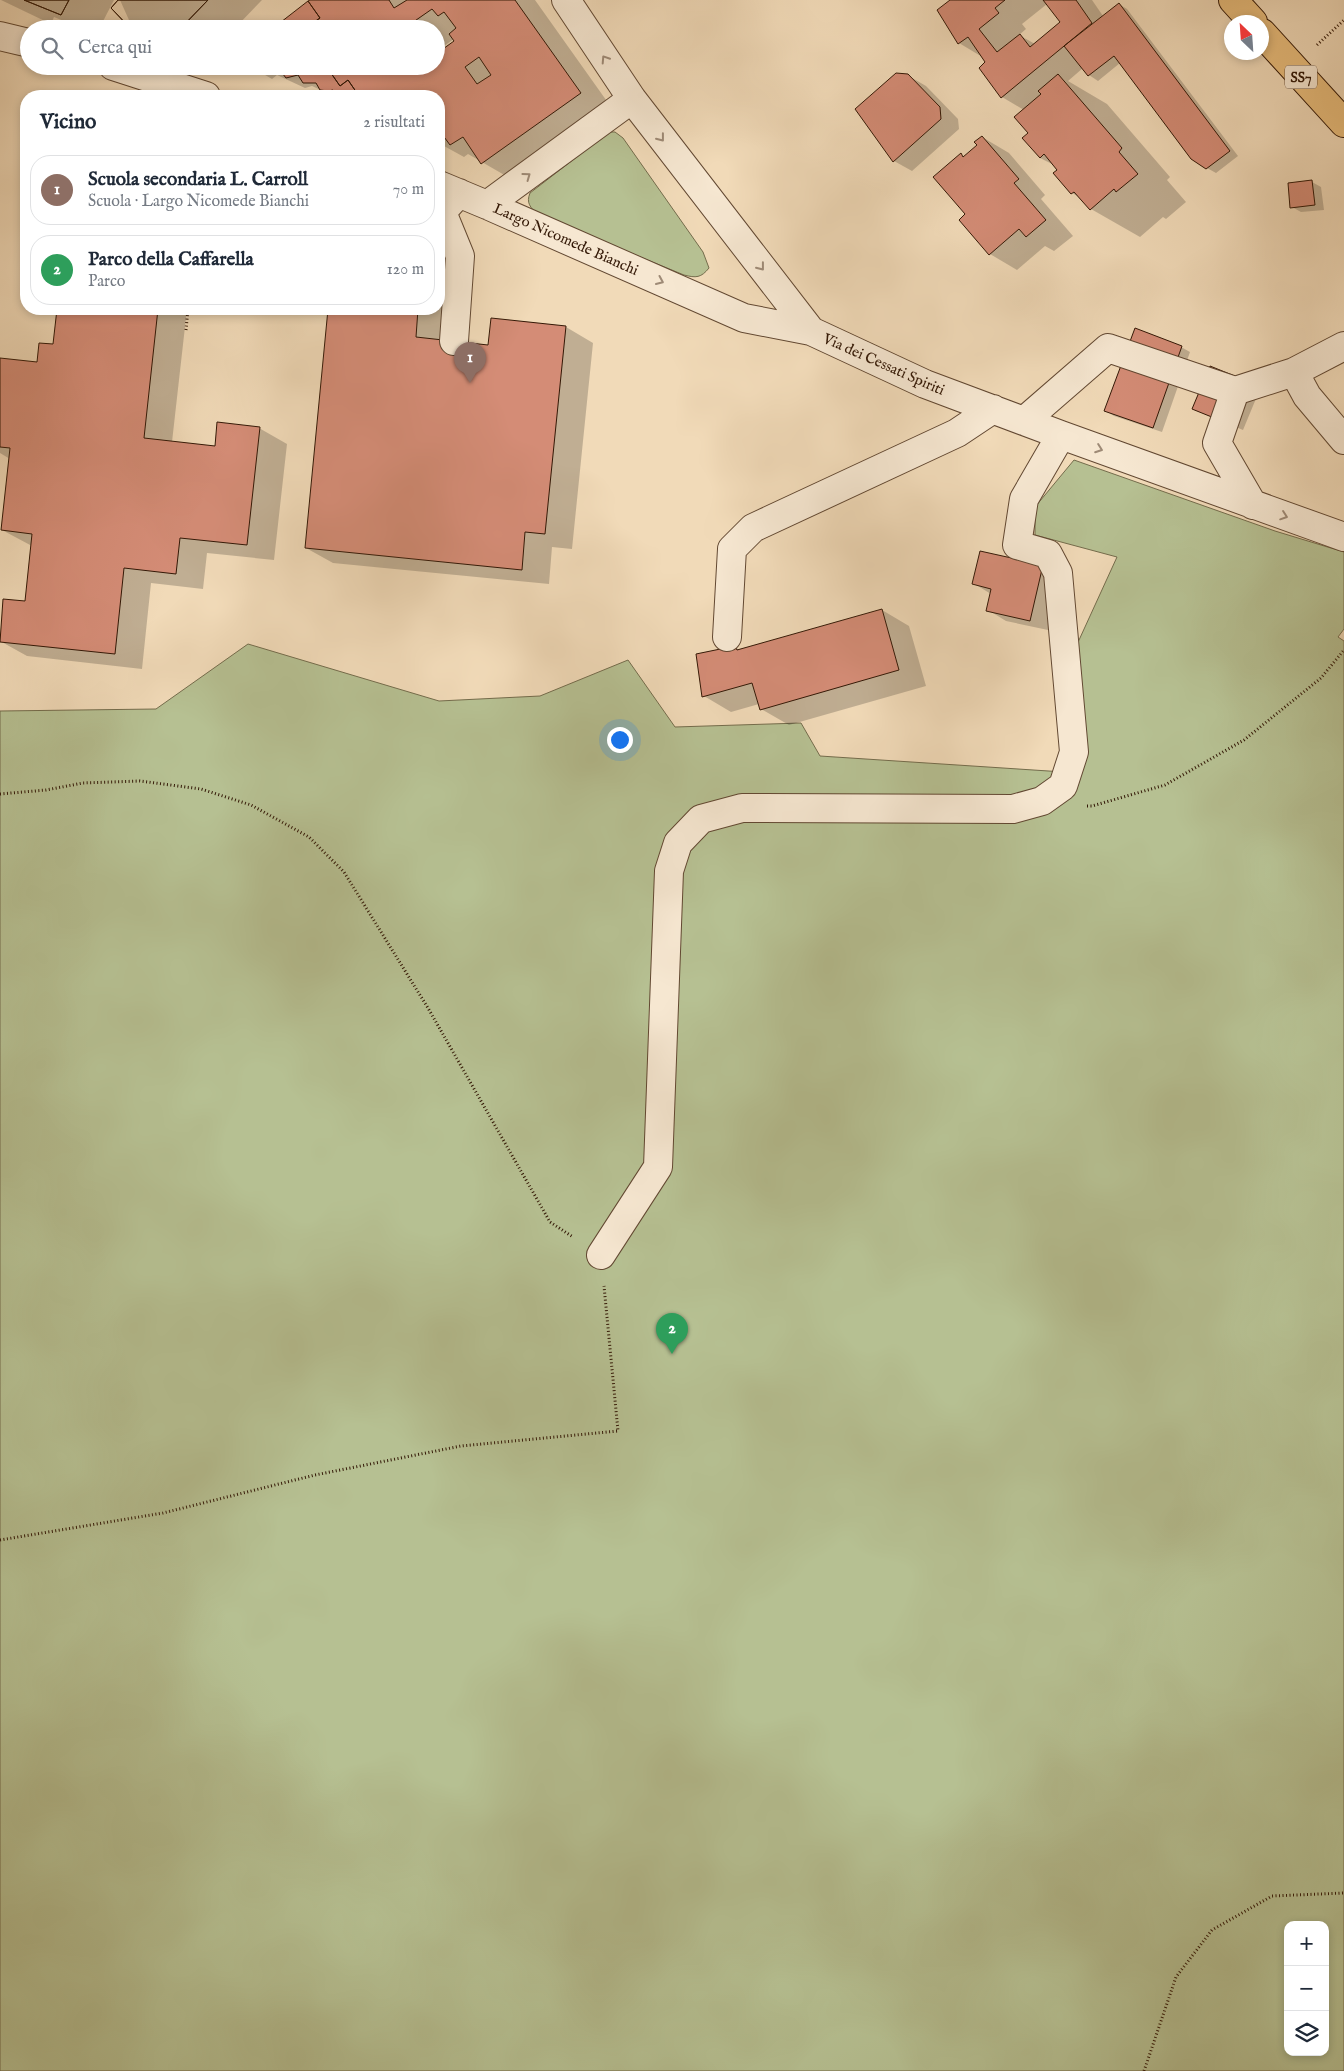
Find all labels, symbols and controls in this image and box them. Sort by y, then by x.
north arrow [1224,15,1269,60]
search box [20,20,445,75]
icon: search [38,34,66,62]
text: Cerca qui [78,36,152,60]
one-way arrow [602,55,611,64]
road number: SS7 [1285,66,1317,88]
text: Vicino [40,109,96,136]
text: 2 risultati [363,113,425,133]
one-way arrow [656,132,664,141]
text: Scuola secondaria L. Carroll [88,168,308,192]
one-way arrow [521,173,531,182]
text: 1 [54,180,60,200]
text: 70 m [393,180,424,200]
text: Scuola · Largo Nicomede Bianchi [88,192,309,212]
street label: Largo Nicomede Bianchi [490,199,641,280]
text: Parco della Caffarella [88,248,254,272]
text: 2 [53,260,61,280]
text: 120 m [387,260,424,280]
one-way arrow [755,261,763,270]
text: Parco [88,272,125,292]
one-way arrow [655,275,664,285]
street label: Via dei Cessati Spiriti [819,329,948,400]
pin: 1 [454,342,486,383]
one-way arrow [1094,443,1102,453]
one-way arrow [1280,510,1288,520]
your location [607,727,633,753]
pin: 2 [656,1313,688,1354]
map controls [1284,1921,1329,2056]
button: + [1284,1921,1329,1966]
button: − [1284,1966,1329,2011]
button: layers [1284,2011,1329,2056]

